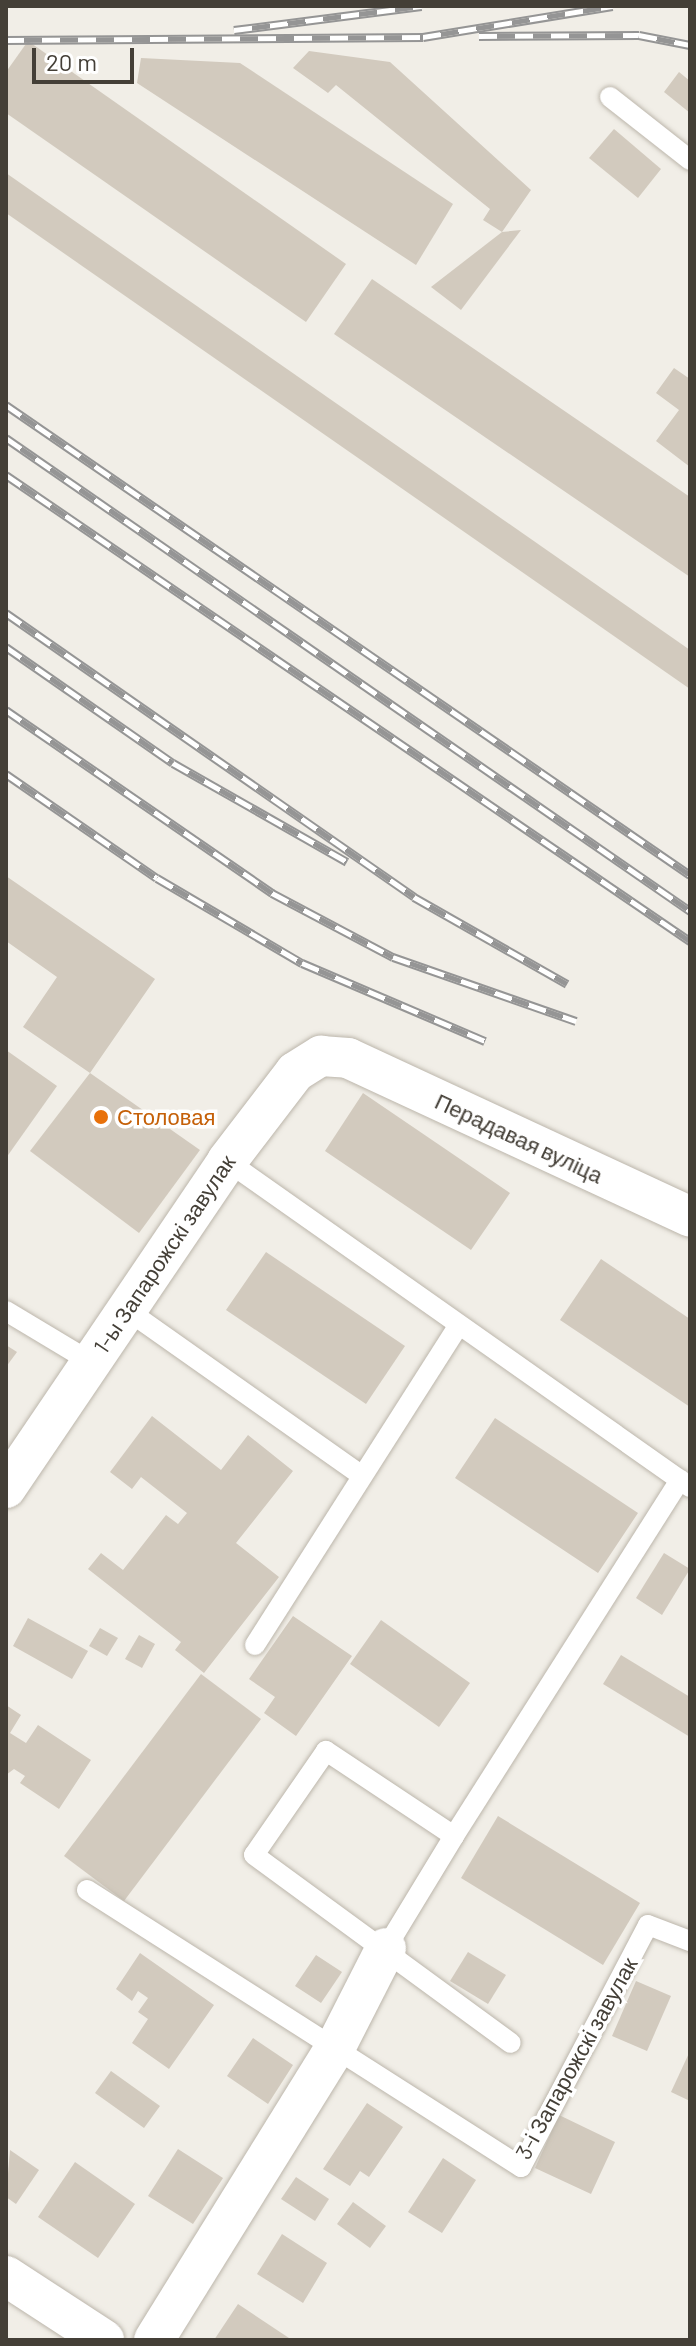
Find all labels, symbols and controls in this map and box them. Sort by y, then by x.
scale bar [36,32,138,82]
text: 20 m [46,47,97,76]
street label: Перадавая вуліца [431,1088,607,1188]
place label: Столовая [117,1104,215,1130]
marker: Столовая [92,1108,110,1126]
street label: 1-ы Запарожскі завулак [88,1150,240,1358]
street label: 3-і Запарожскі завулак [510,1953,642,2163]

